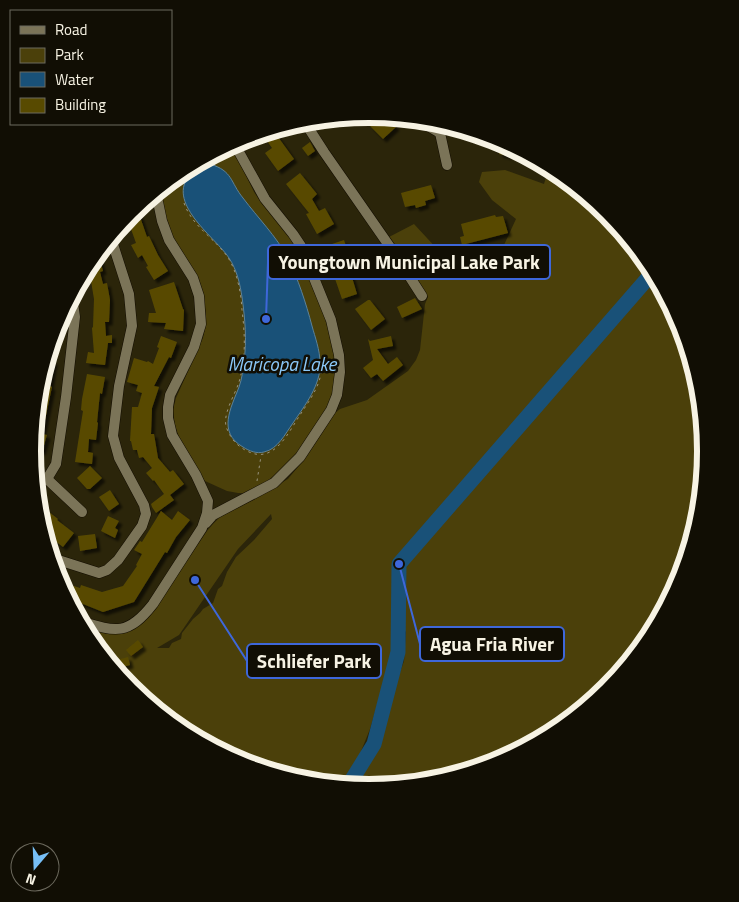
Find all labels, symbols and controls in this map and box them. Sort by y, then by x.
legend [10,10,172,125]
text: Road [55,18,87,41]
text: Park [55,43,84,66]
text: Water [55,68,94,91]
text: Building [55,93,106,116]
callout: Youngtown Municipal Lake Park [268,245,550,279]
text: Youngtown Municipal Lake Park [278,247,540,276]
water label: Maricopa Lake [228,349,338,378]
callout: Agua Fria River [420,627,564,661]
text: Agua Fria River [430,629,554,658]
callout: Schliefer Park [247,644,381,678]
text: Schliefer Park [257,646,371,675]
north arrow [10,842,60,892]
text: N [23,868,39,891]

